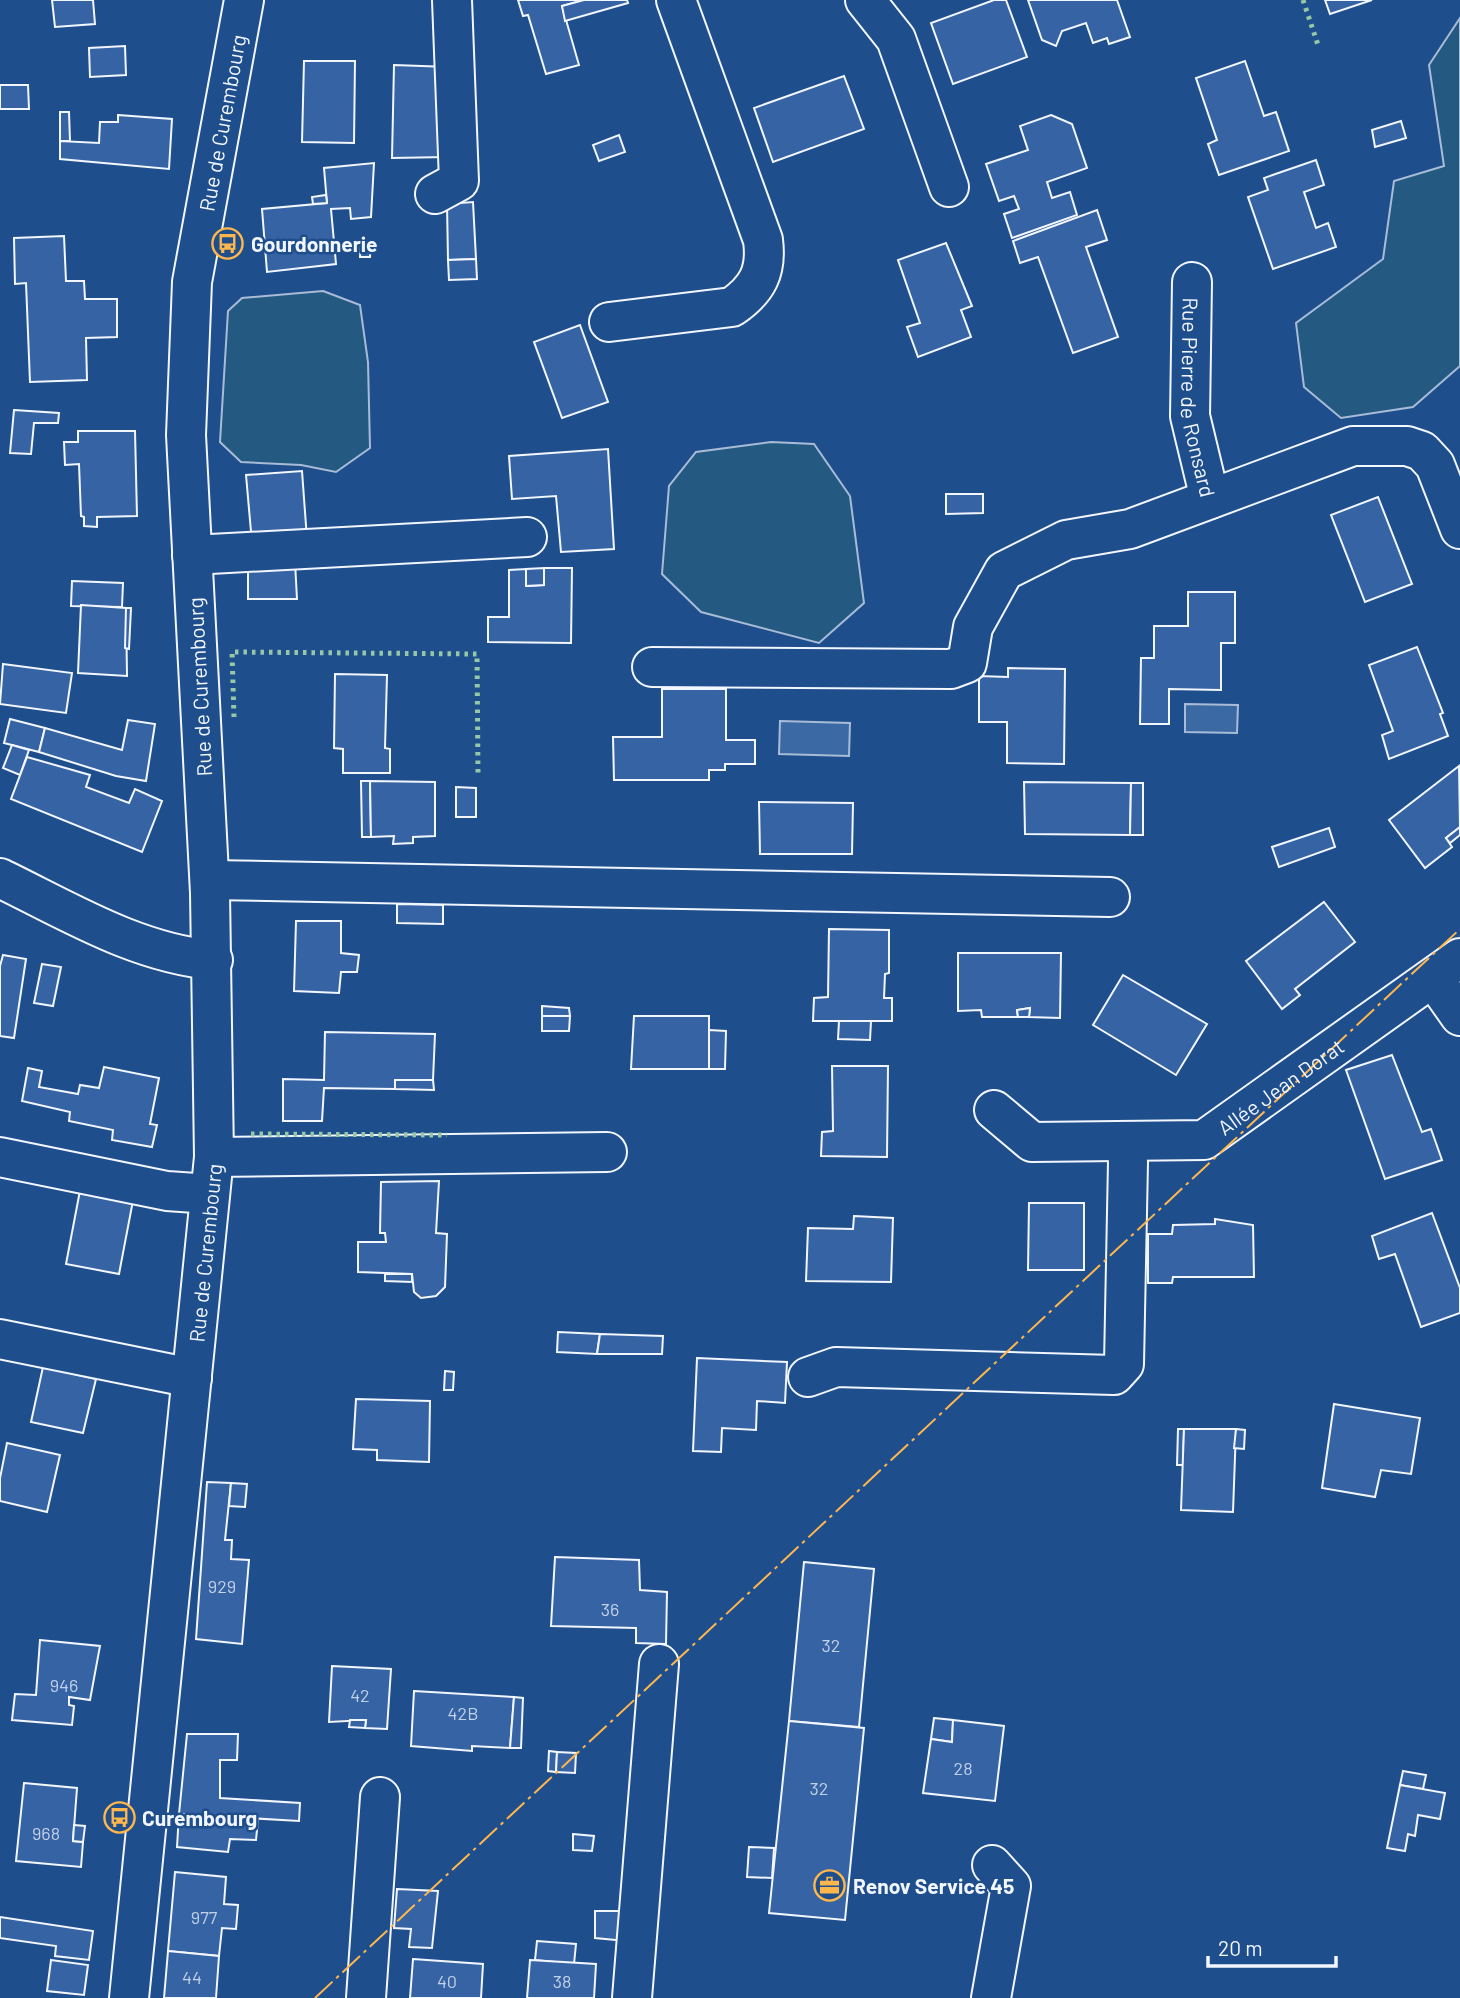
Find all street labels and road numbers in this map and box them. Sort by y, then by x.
street label: Rue de Curembourg [193,32,250,213]
street label: Rue Pierre de Ronsard [1177,297,1222,499]
street label: Rue de Curembourg [182,597,216,777]
street label: Allée Jean Dorat [1212,1033,1348,1139]
street label: Rue de Curembourg [183,1162,226,1343]

